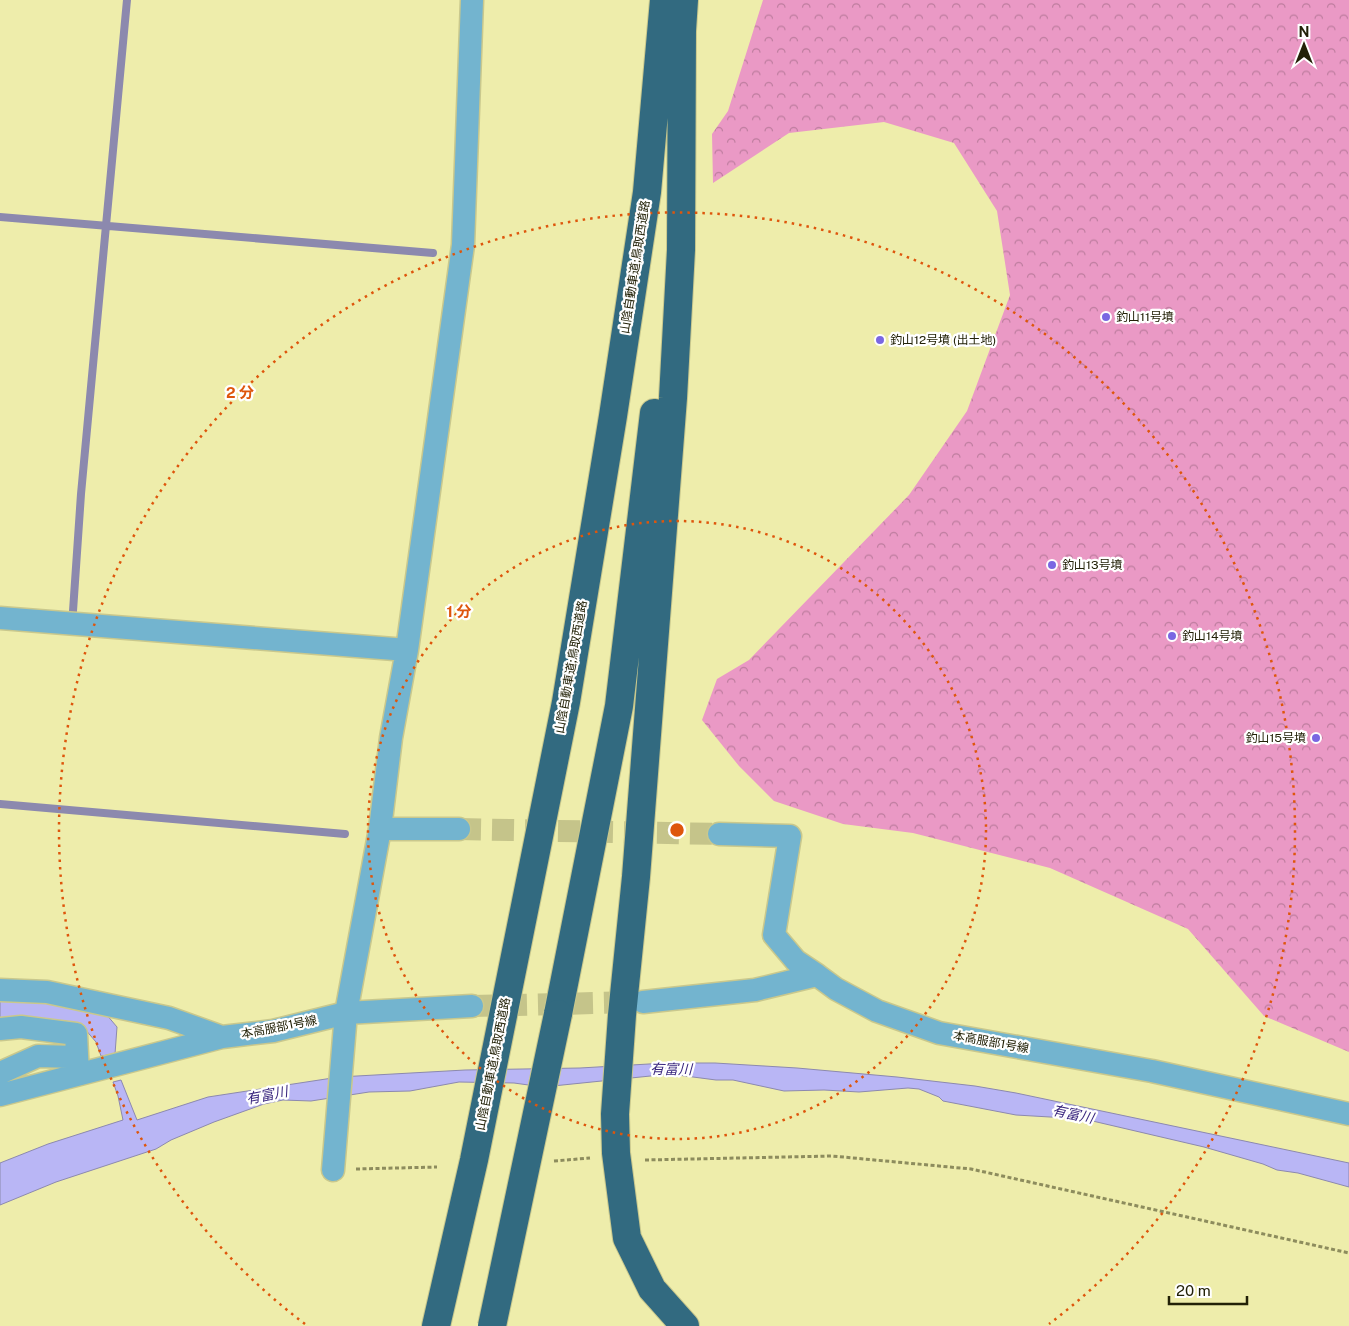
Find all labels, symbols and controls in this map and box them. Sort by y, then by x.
north arrow [1279,20,1329,70]
text: N [1299,24,1309,40]
street label: 山陰自動車道;鳥取西道路 [618,199,652,335]
place label: 釣山11号墳 [1116,310,1174,324]
marker: 釣山11号墳 [1100,311,1112,323]
place label: 釣山12号墳 (出土地) [890,333,996,347]
marker: 釣山12号墳 (出土地) [874,334,886,346]
text: 2 分 [226,384,254,401]
place label: 釣山13号墳 [1062,558,1122,572]
marker: 釣山13号墳 [1046,559,1058,571]
street label: 山陰自動車道;鳥取西道路 [552,599,590,735]
text: 1 分 [447,603,471,620]
place label: 釣山14号墳 [1182,629,1242,643]
marker: 釣山14号墳 [1166,630,1178,642]
place label: 釣山15号墳 [1245,731,1306,745]
marker: 釣山15号墳 [1310,732,1322,744]
centre of rings [668,821,686,839]
street label: 山陰自動車道;鳥取西道路 [473,996,513,1132]
street label: 本高服部1号線 [240,1013,318,1041]
street label: 本高服部1号線 [952,1028,1030,1056]
water label: 有富川 [650,1061,694,1077]
water label: 有富川 [245,1083,291,1107]
water label: 有富川 [1051,1102,1097,1127]
scale bar [1169,1274,1246,1306]
text: 20 m [1176,1282,1211,1299]

